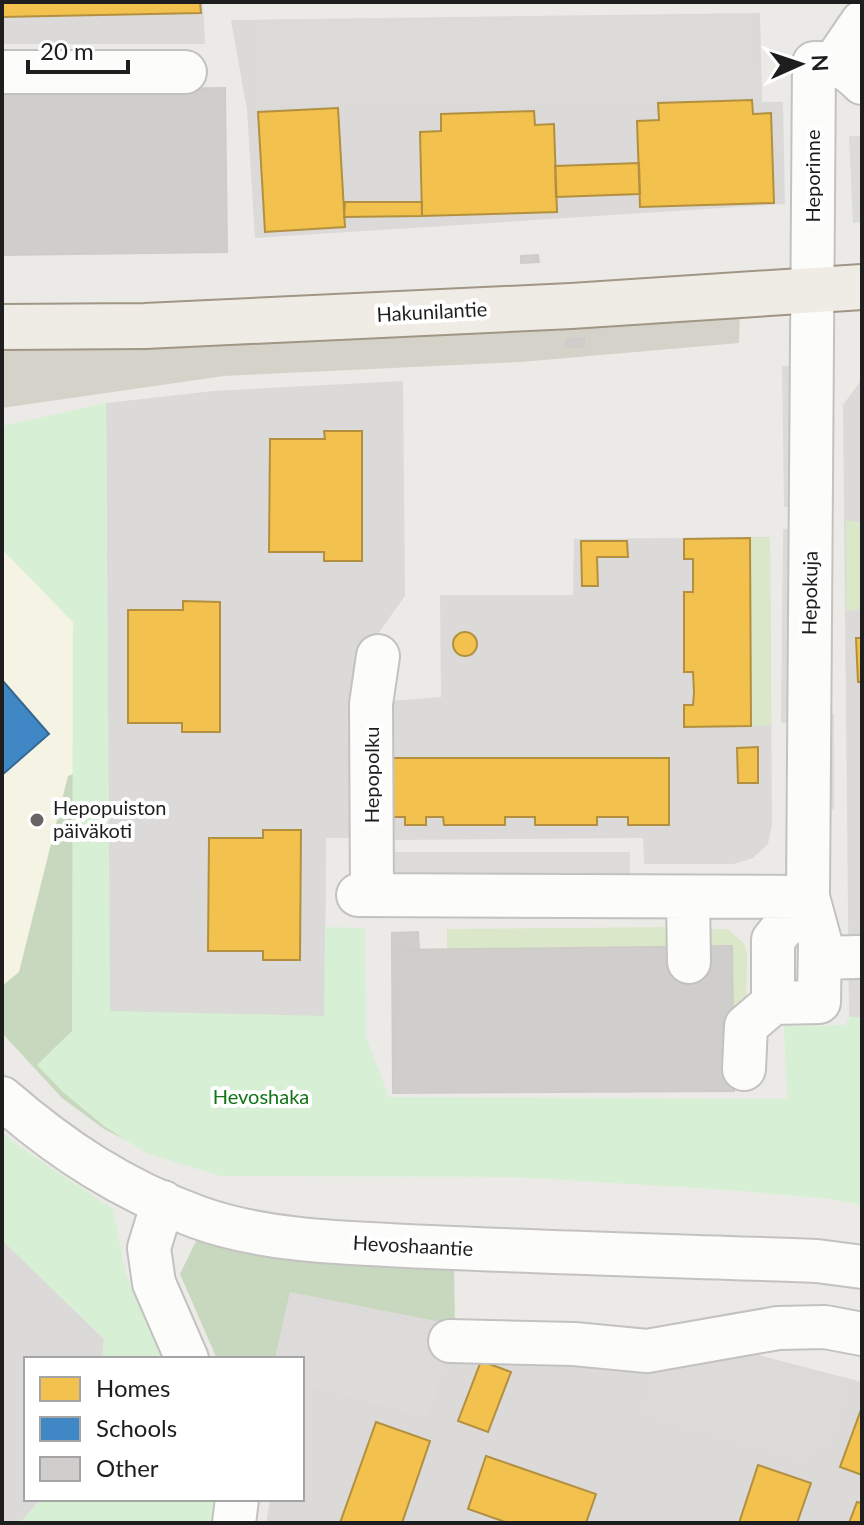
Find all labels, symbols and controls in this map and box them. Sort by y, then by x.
scale bar [28,24,128,74]
north arrow [760,24,840,104]
text: 20 m [40,36,94,65]
text: N [807,54,834,72]
street label: Heporinne [800,129,824,223]
street label: Hakunilantie [376,296,488,326]
street label: Hepokuja [796,551,822,635]
street label: Hepopolku [359,727,383,823]
place label: Hepopuiston päiväkoti [53,795,167,842]
marker: Hepopuiston päiväkoti [28,811,46,829]
park label: Hevoshaka [213,1084,309,1108]
street label: Hevoshaantie [352,1230,474,1260]
legend [24,1357,304,1501]
text: Homes [96,1373,170,1402]
text: Schools [96,1413,177,1442]
text: Other [96,1453,159,1482]

